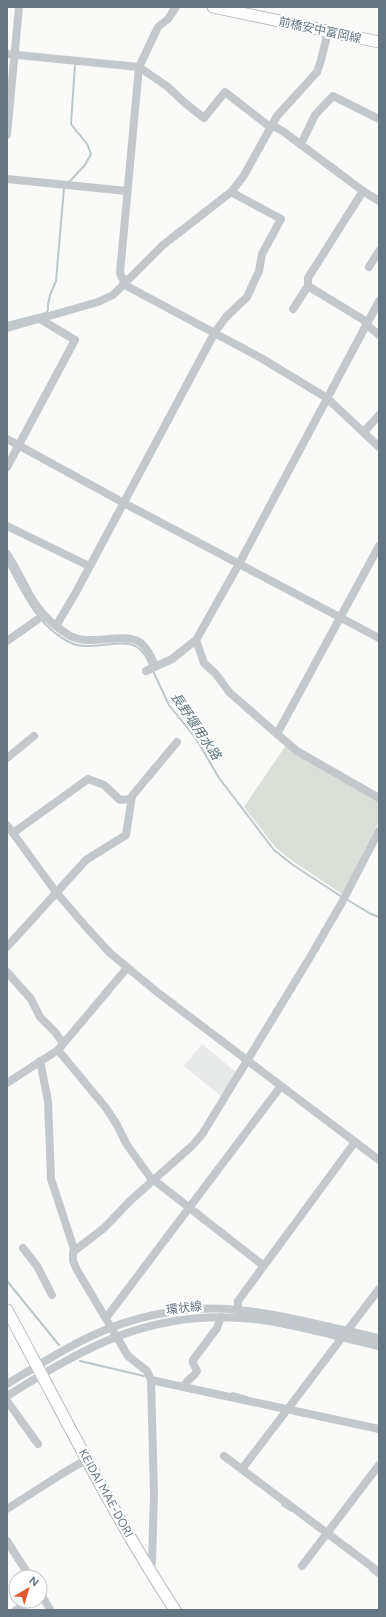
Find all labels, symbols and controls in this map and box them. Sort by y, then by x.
street label: 前橋安中富岡線 [277,14,363,46]
water label: 長野堰用水路 [168,689,225,763]
street label: 環状線 [165,1299,203,1317]
street label: KEIDAI MAE-DORI [76,1446,136,1540]
north arrow [8,1569,48,1609]
text: N [26,1574,41,1589]

